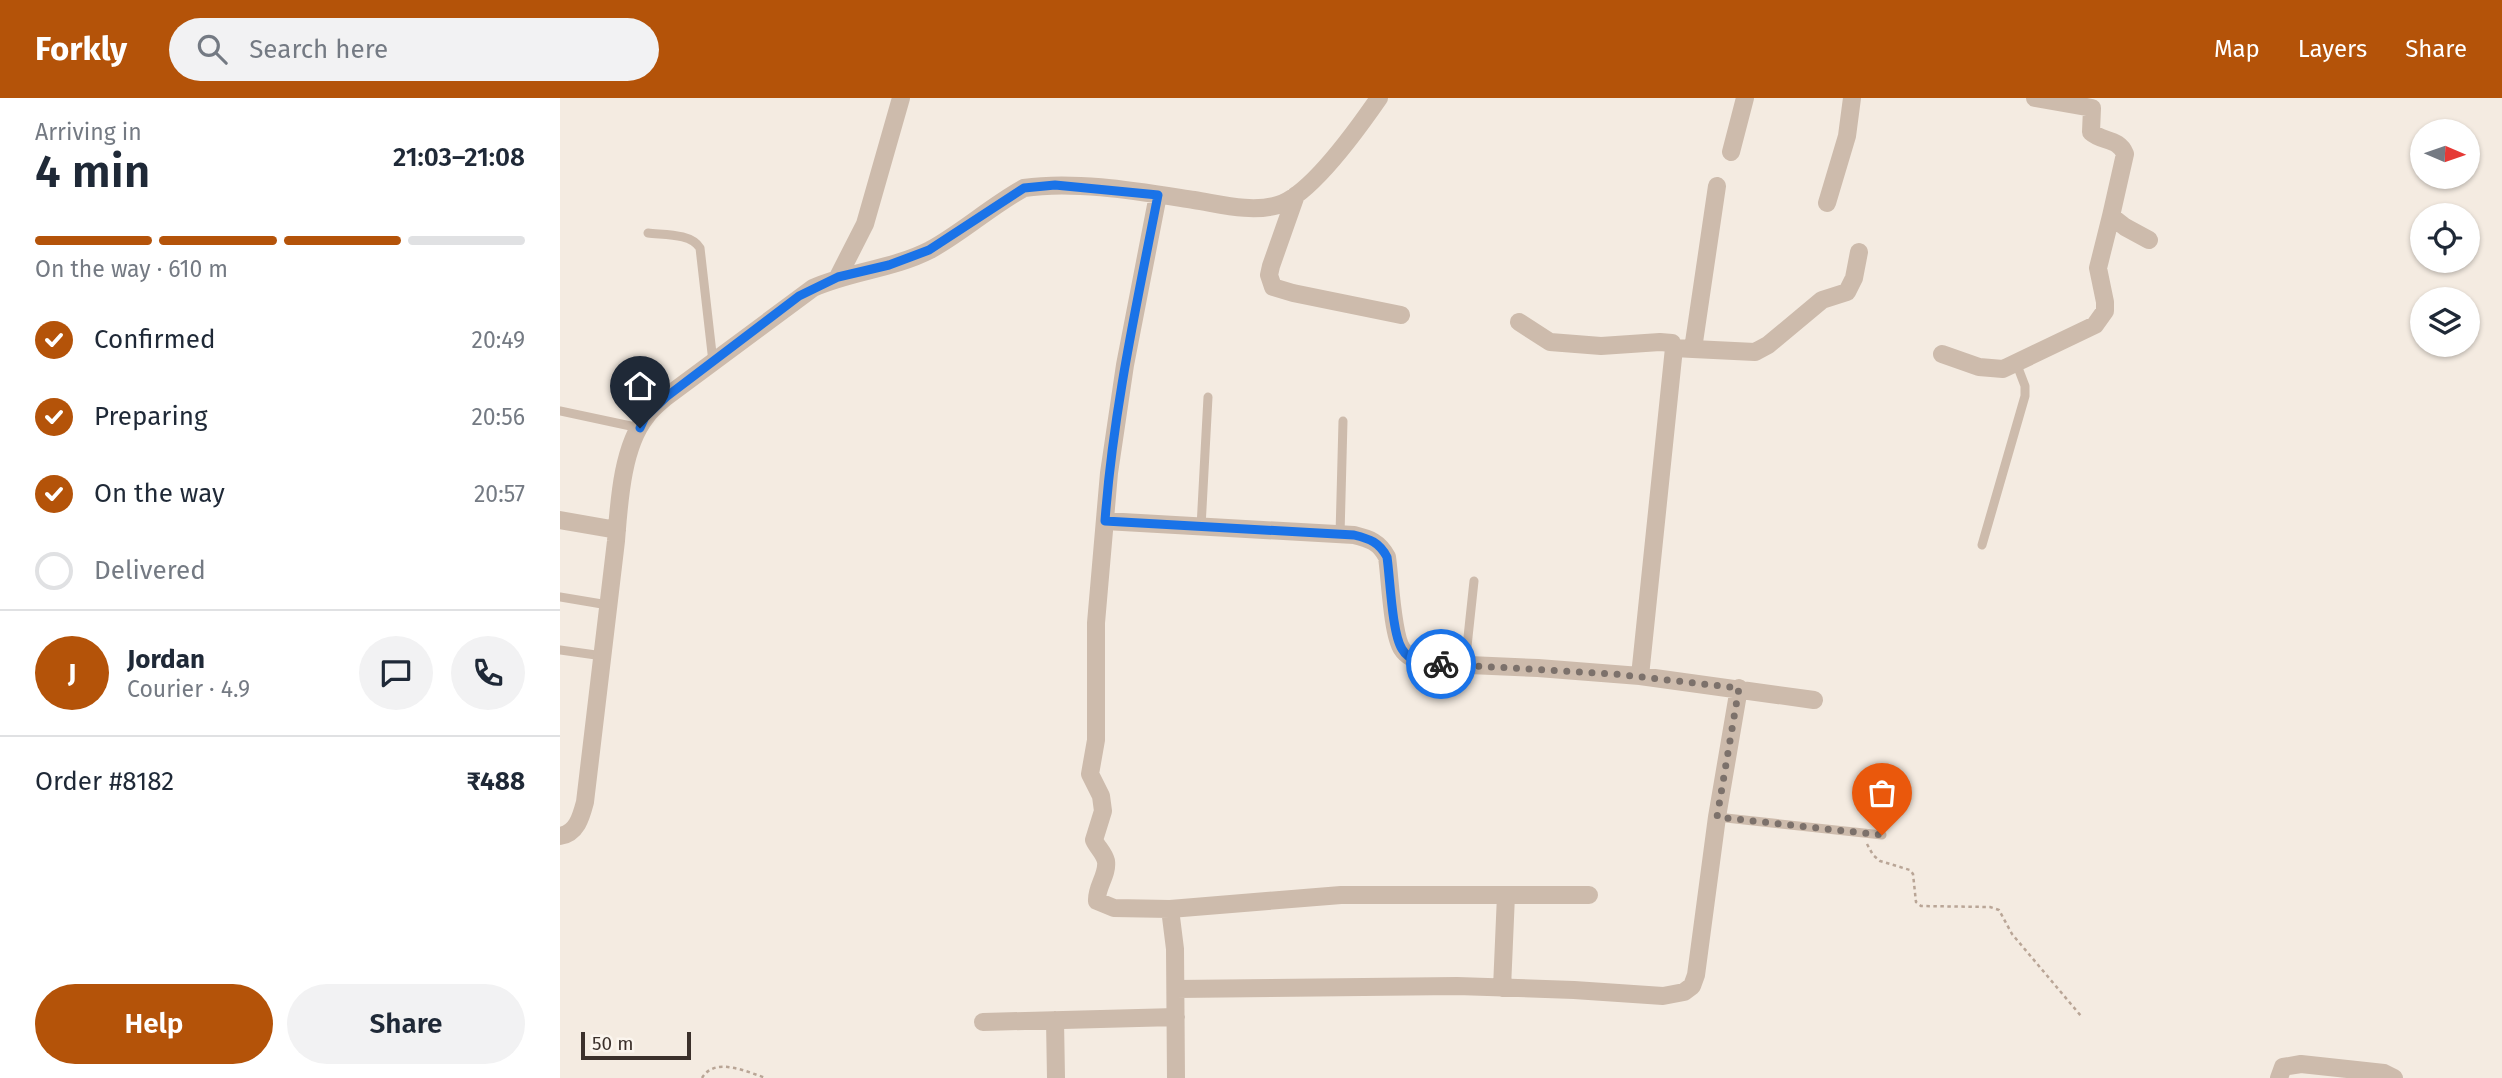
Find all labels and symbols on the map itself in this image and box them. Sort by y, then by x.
north arrow [2410,119,2480,189]
pin [610,356,670,428]
courier [1406,629,1476,699]
pin [1852,763,1912,835]
scale bar [581,1029,691,1061]

